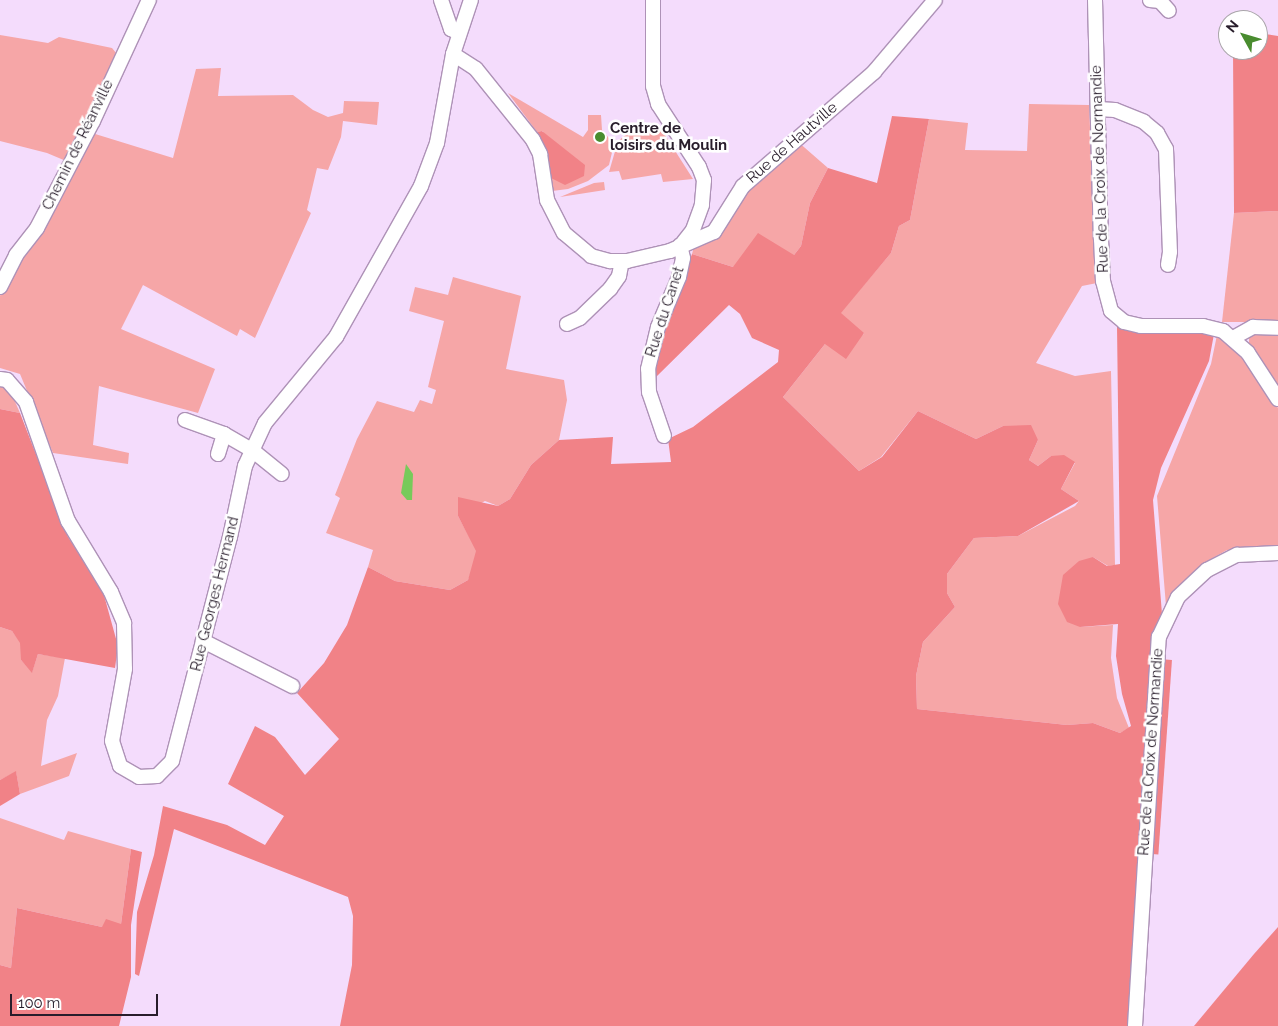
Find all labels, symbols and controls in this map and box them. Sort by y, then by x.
north arrow [1218,10,1268,60]
text: N [1223,17,1242,35]
street label: Rue de la Croix de Normandie [1087,65,1113,273]
street label: Chemin de Réanville [39,77,117,213]
street label: Rue de Hautville [743,99,841,187]
place label: Centre de loisirs du Moulin [610,119,727,154]
marker: Centre de loisirs du Moulin [594,131,606,143]
street label: Rue du Canet [642,264,688,360]
street label: Rue Georges Hermand [187,515,243,673]
street label: Rue de la Croix de Normandie [1135,648,1167,856]
scale bar [12,984,160,1016]
text: 100 m [18,994,60,1012]

